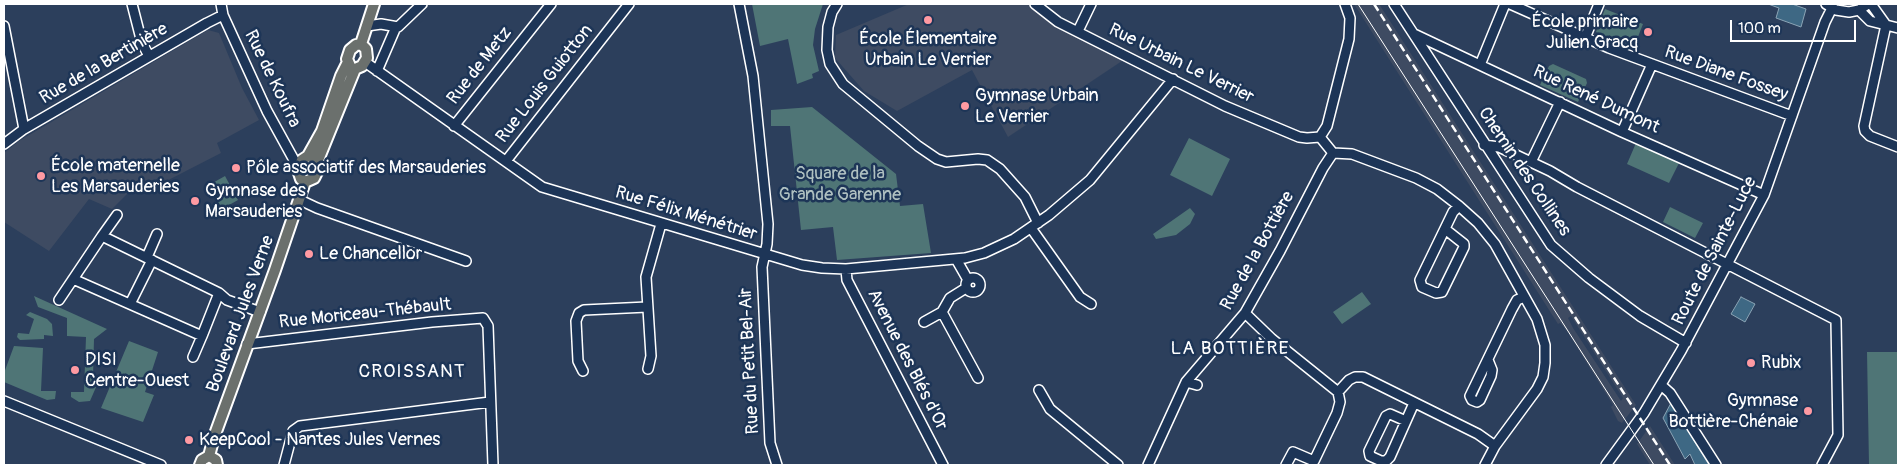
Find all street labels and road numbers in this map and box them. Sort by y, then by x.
street label: Rue de la Bertinière [36,19,172,109]
street label: Rue Urbain Le Verrier [1105,19,1257,109]
street label: Rue Louis Guiotton [492,20,598,148]
street label: Rue de Metz [443,23,517,109]
street label: Rue de Koufra [239,27,305,131]
street label: Rue Diane Fossey [1661,42,1791,106]
street label: Rue René Dumont [1529,61,1663,139]
street label: Chemin des Collines [1473,104,1575,240]
street label: Route de Sainte-Luce [1668,173,1762,329]
street label: Rue Félix Ménétrier [612,182,760,246]
street label: Rue de la Bottière [1216,188,1300,314]
street label: Boulevard Jules Verne [203,233,279,395]
street label: Avenue des Blés d'Or [862,286,952,434]
street label: Rue du Petit Bel-Air [735,287,765,435]
street label: Rue Moriceau-Thébault [278,294,452,334]

